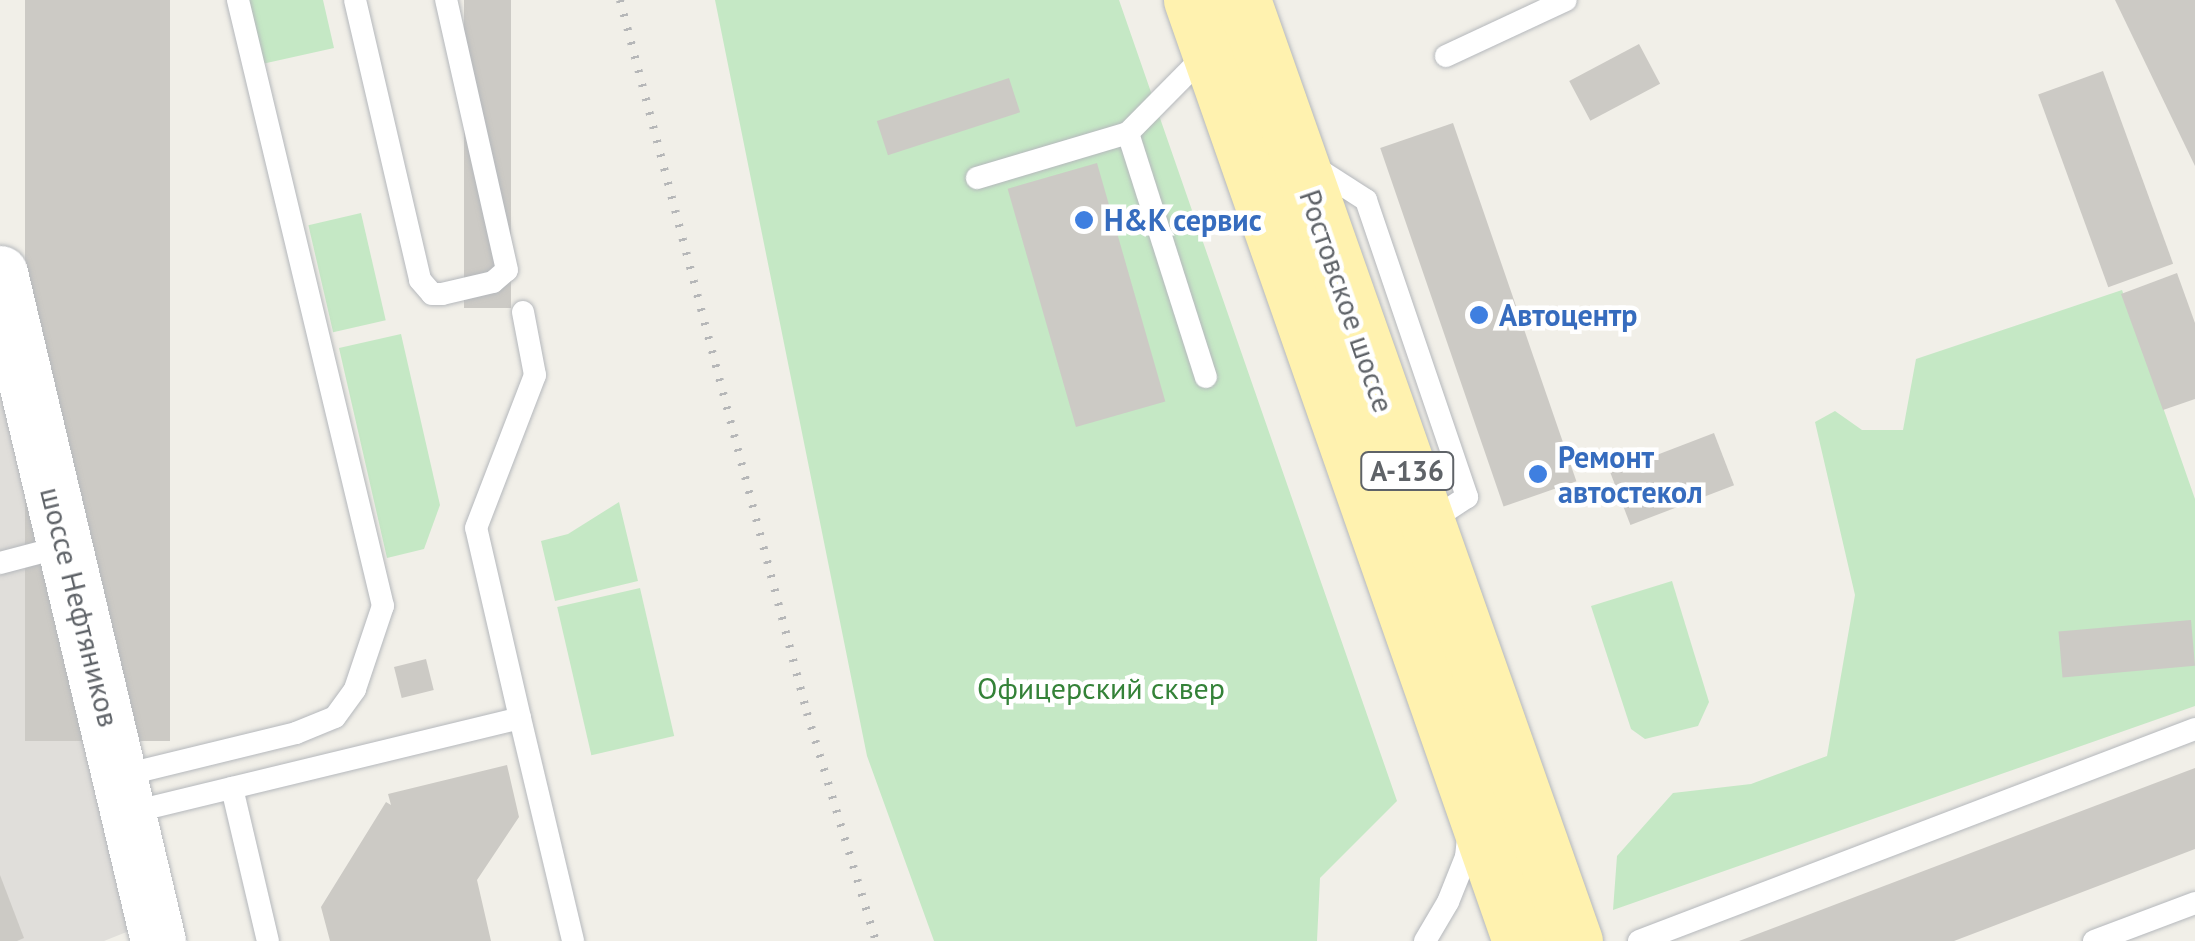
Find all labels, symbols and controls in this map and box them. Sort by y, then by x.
street label: Ростовское шоссе [1292,185,1402,417]
place label: H&K сервис [1104,202,1263,238]
marker: H&K сервис [1073,209,1095,231]
place label: Автоцентр [1499,297,1638,333]
marker: Автоцентр [1468,304,1490,326]
place label: Ремонт автостекол [1558,439,1703,510]
road number: А-136 [1360,448,1454,494]
marker: Ремонт автостекол [1527,463,1549,485]
street label: шоссе Нефтяников [33,483,127,731]
park label: Офицерский сквер [977,670,1225,706]

